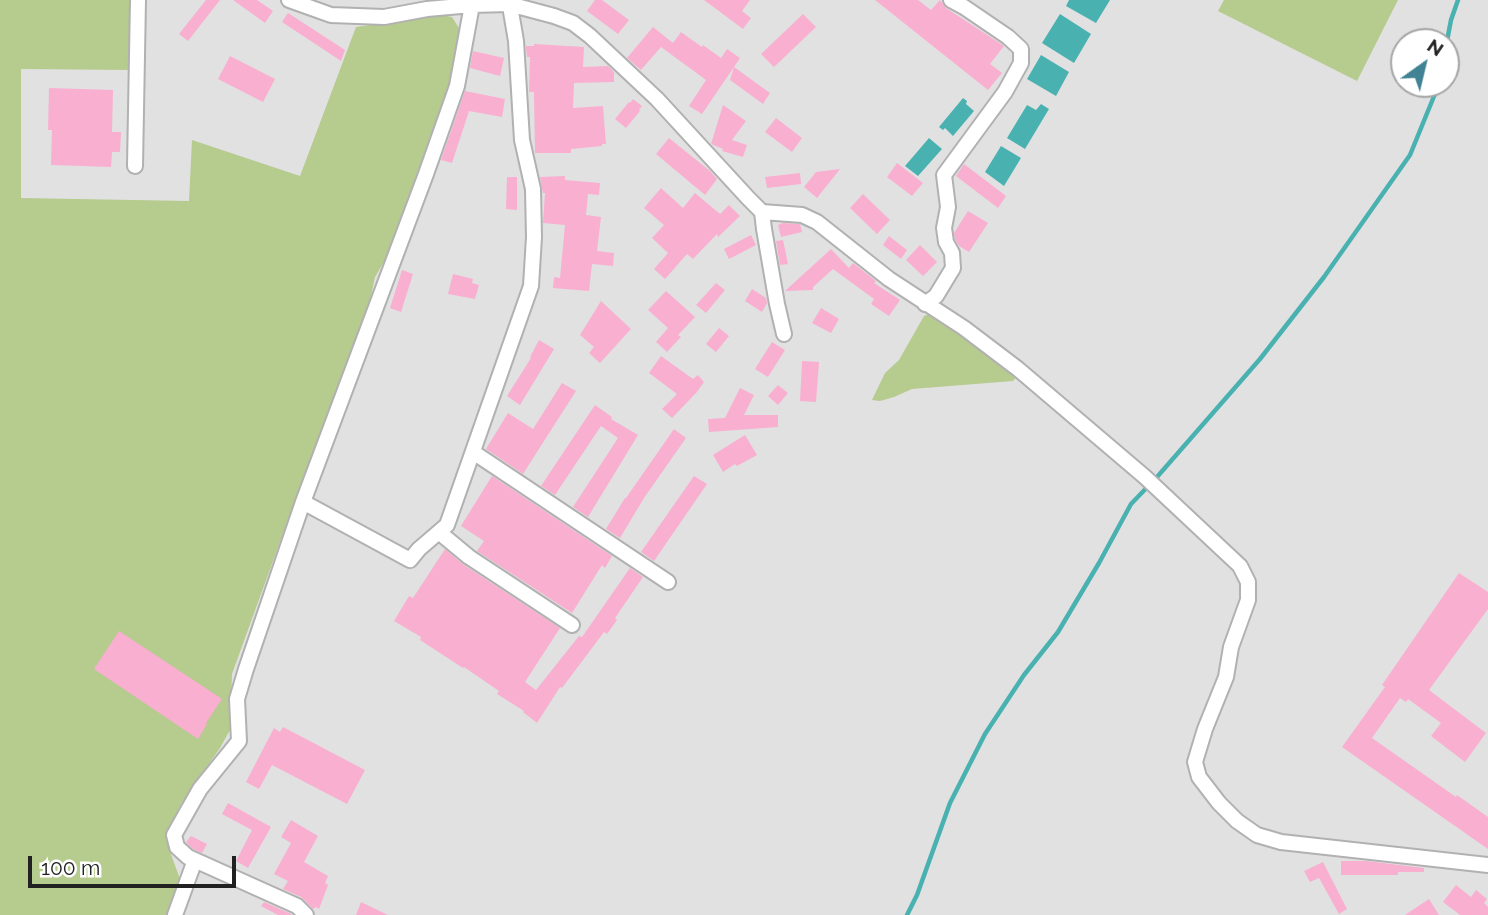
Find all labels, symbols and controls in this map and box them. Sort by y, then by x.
north arrow [1390,28,1460,98]
text: N [1423,34,1448,60]
scale bar [32,842,240,886]
text: 100 m [41,855,100,880]

